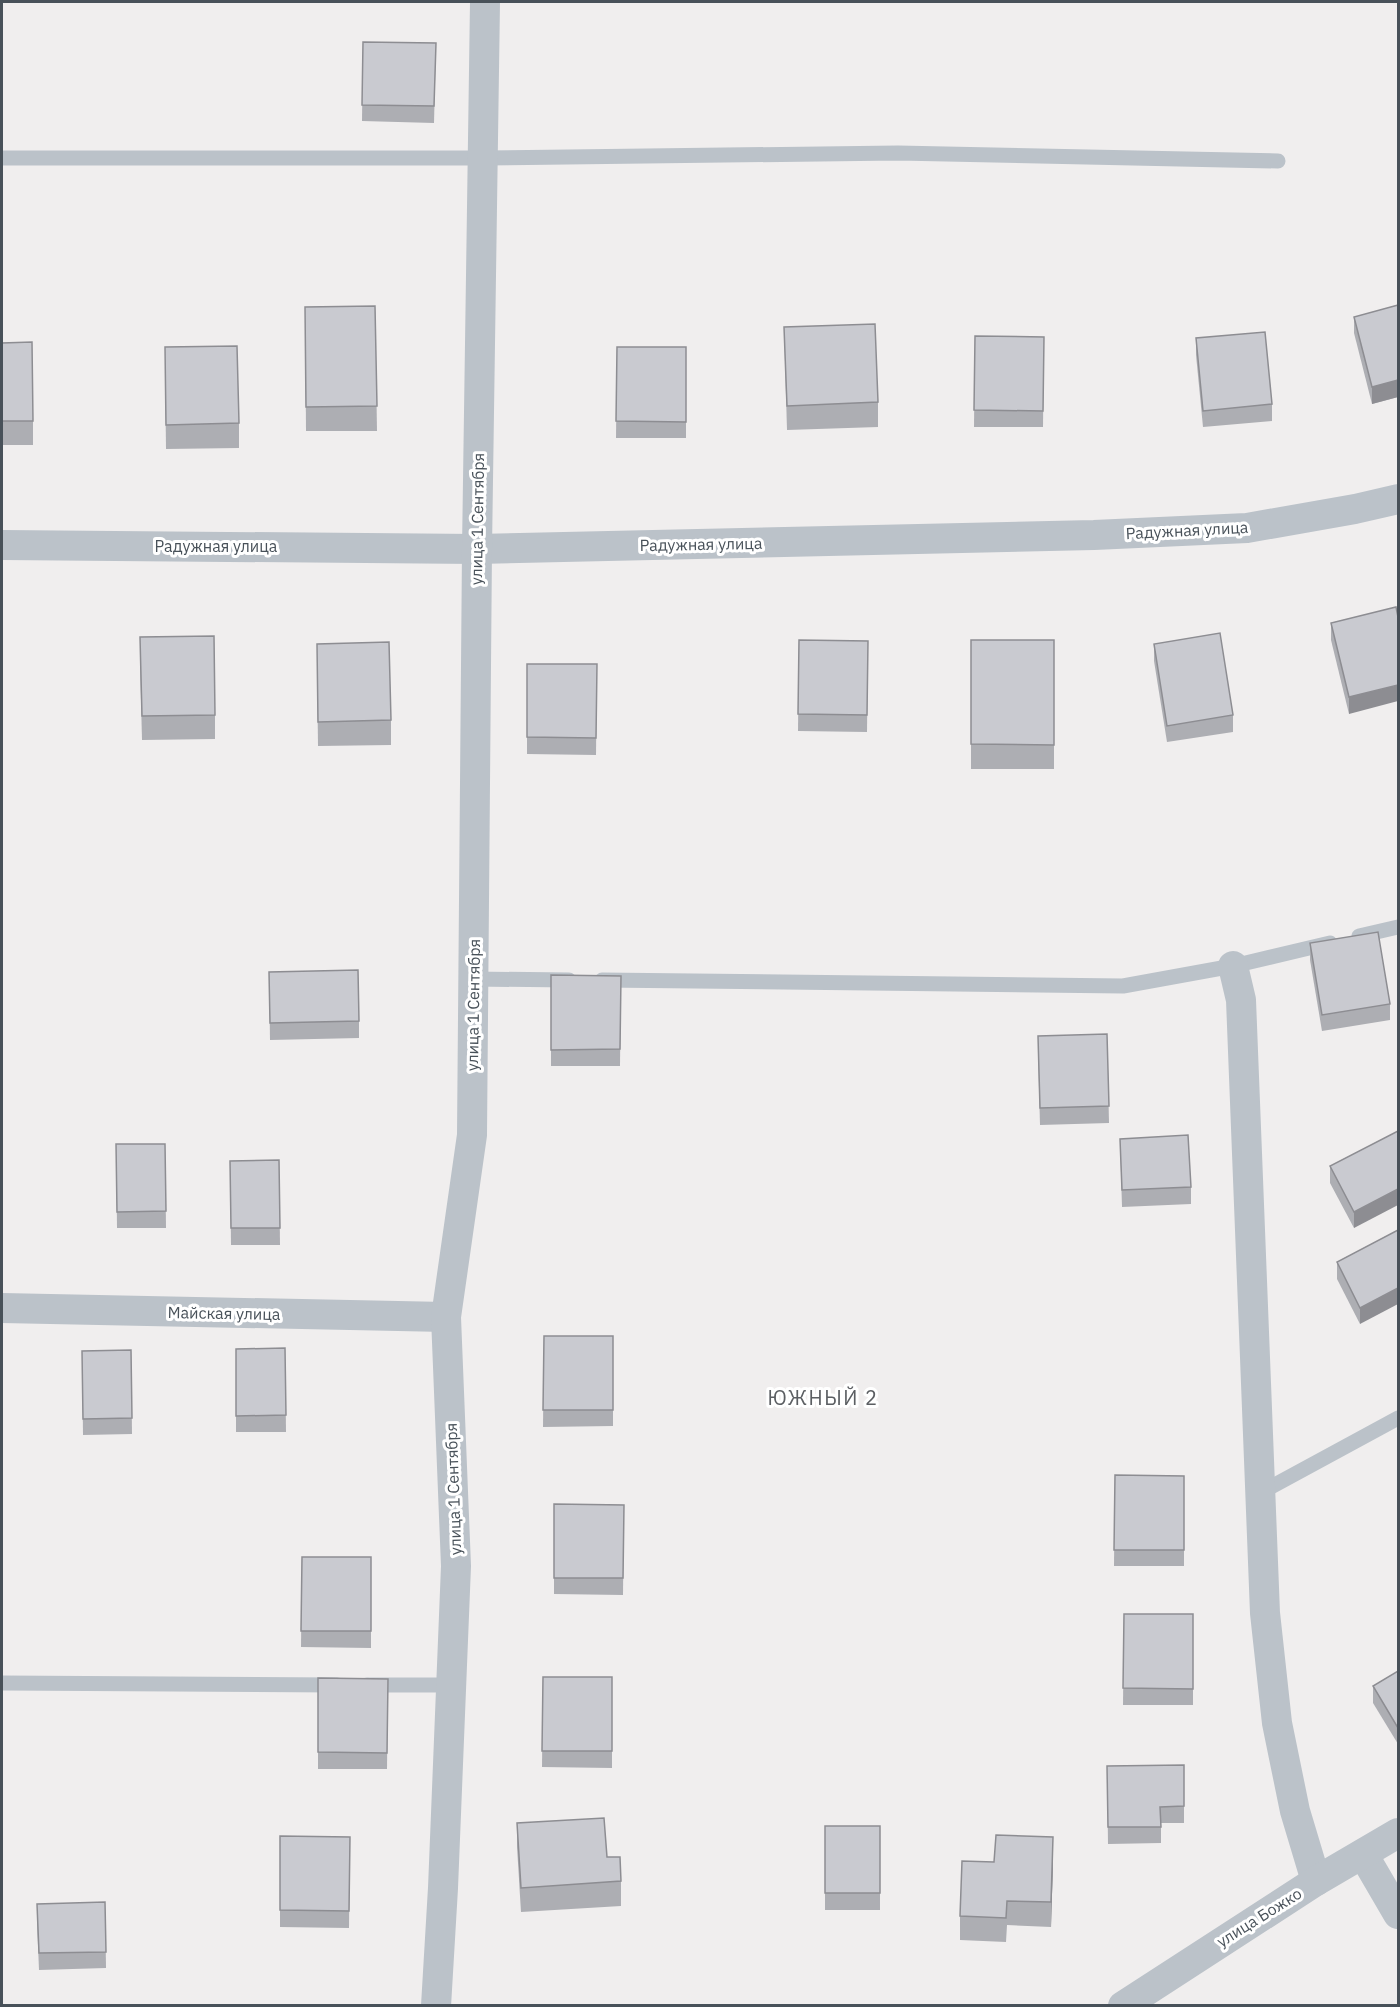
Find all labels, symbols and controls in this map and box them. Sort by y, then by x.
street label: улица 1 Сентября [466,453,488,585]
street label: Радужная улица [1125,517,1249,543]
street label: Радужная улица [639,533,763,555]
street label: Радужная улица [155,536,278,556]
street label: улица 1 Сентября [462,939,484,1071]
street label: Майская улица [167,1302,281,1324]
district label: ЮЖНЫЙ 2 [767,1384,879,1411]
street label: улица 1 Сентября [441,1422,465,1556]
street label: улица Божко [1213,1883,1305,1951]

